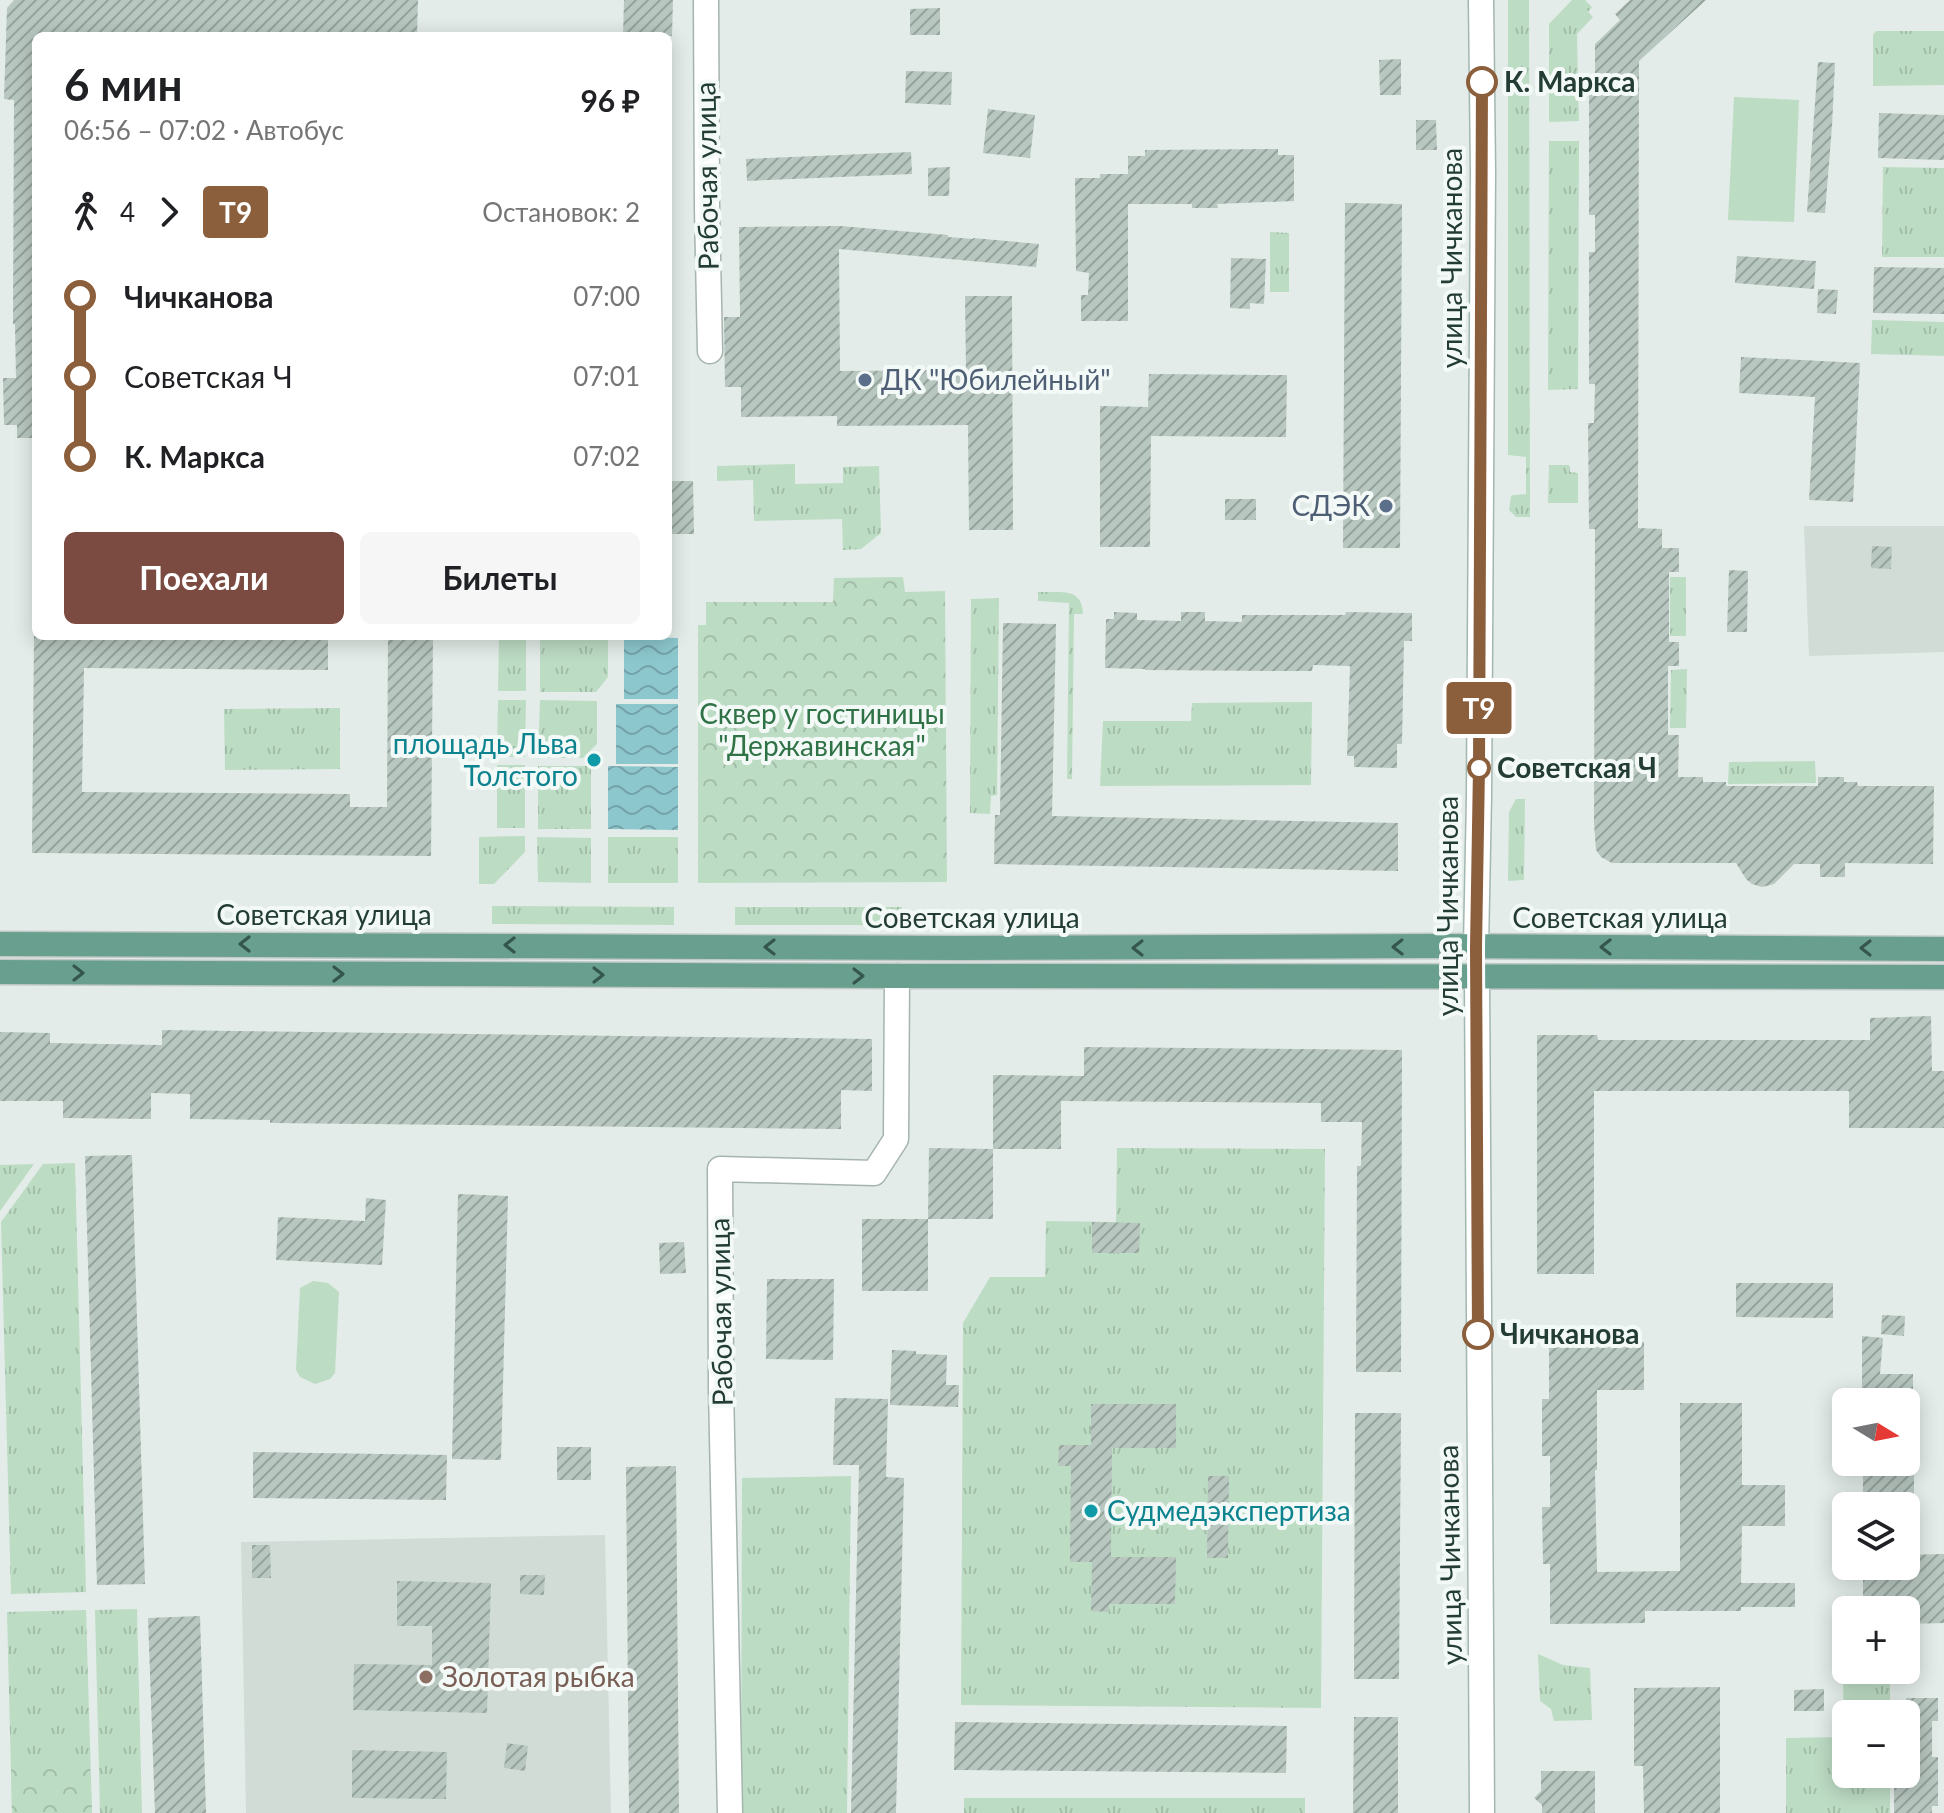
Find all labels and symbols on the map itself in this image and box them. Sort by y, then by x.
place label: К. Маркса [1504,64,1636,98]
marker: К. Маркса [1467,67,1497,97]
street label: Рабочая улица [687,82,725,270]
street label: улица Чичканова [1434,148,1468,368]
place label: ДК "Юбилейный" [881,362,1111,396]
marker: ДК "Юбилейный" [856,371,874,389]
place label: СДЭК [1292,488,1370,522]
marker: СДЭК [1377,497,1395,515]
line badge: Т9 [1443,682,1515,734]
park label: Сквер у гостиницы "Державинская" [699,696,945,762]
place label: площадь Льва Толстого [393,726,578,792]
place label: Советская Ч [1497,750,1657,784]
marker: площадь Льва Толстого [585,751,603,769]
marker: Советская Ч [1468,757,1490,779]
street label: улица Чичканова [1430,796,1464,1016]
street label: Советская улица [216,897,432,931]
street label: Советская улица [864,900,1080,934]
street label: Советская улица [1512,900,1728,934]
one-way arrow [238,935,251,953]
one-way arrow [503,936,516,954]
one-way arrow [763,938,776,956]
one-way arrow [1391,938,1404,955]
one-way arrow [1599,938,1612,956]
one-way arrow [1131,939,1144,957]
one-way arrow [1859,939,1872,957]
one-way arrow [72,964,85,982]
one-way arrow [332,965,345,983]
one-way arrow [592,966,605,984]
one-way arrow [852,967,865,985]
street label: Рабочая улица [701,1218,739,1406]
place label: Чичканова [1500,1316,1640,1350]
marker: Чичканова [1463,1319,1493,1349]
north arrow [1832,1388,1920,1476]
street label: улица Чичканова [1430,1445,1468,1665]
place label: Судмедэкспертиза [1107,1493,1351,1527]
marker: Судмедэкспертиза [1082,1502,1100,1520]
place label: Золотая рыбка [442,1659,635,1693]
marker: Золотая рыбка [417,1668,435,1686]

